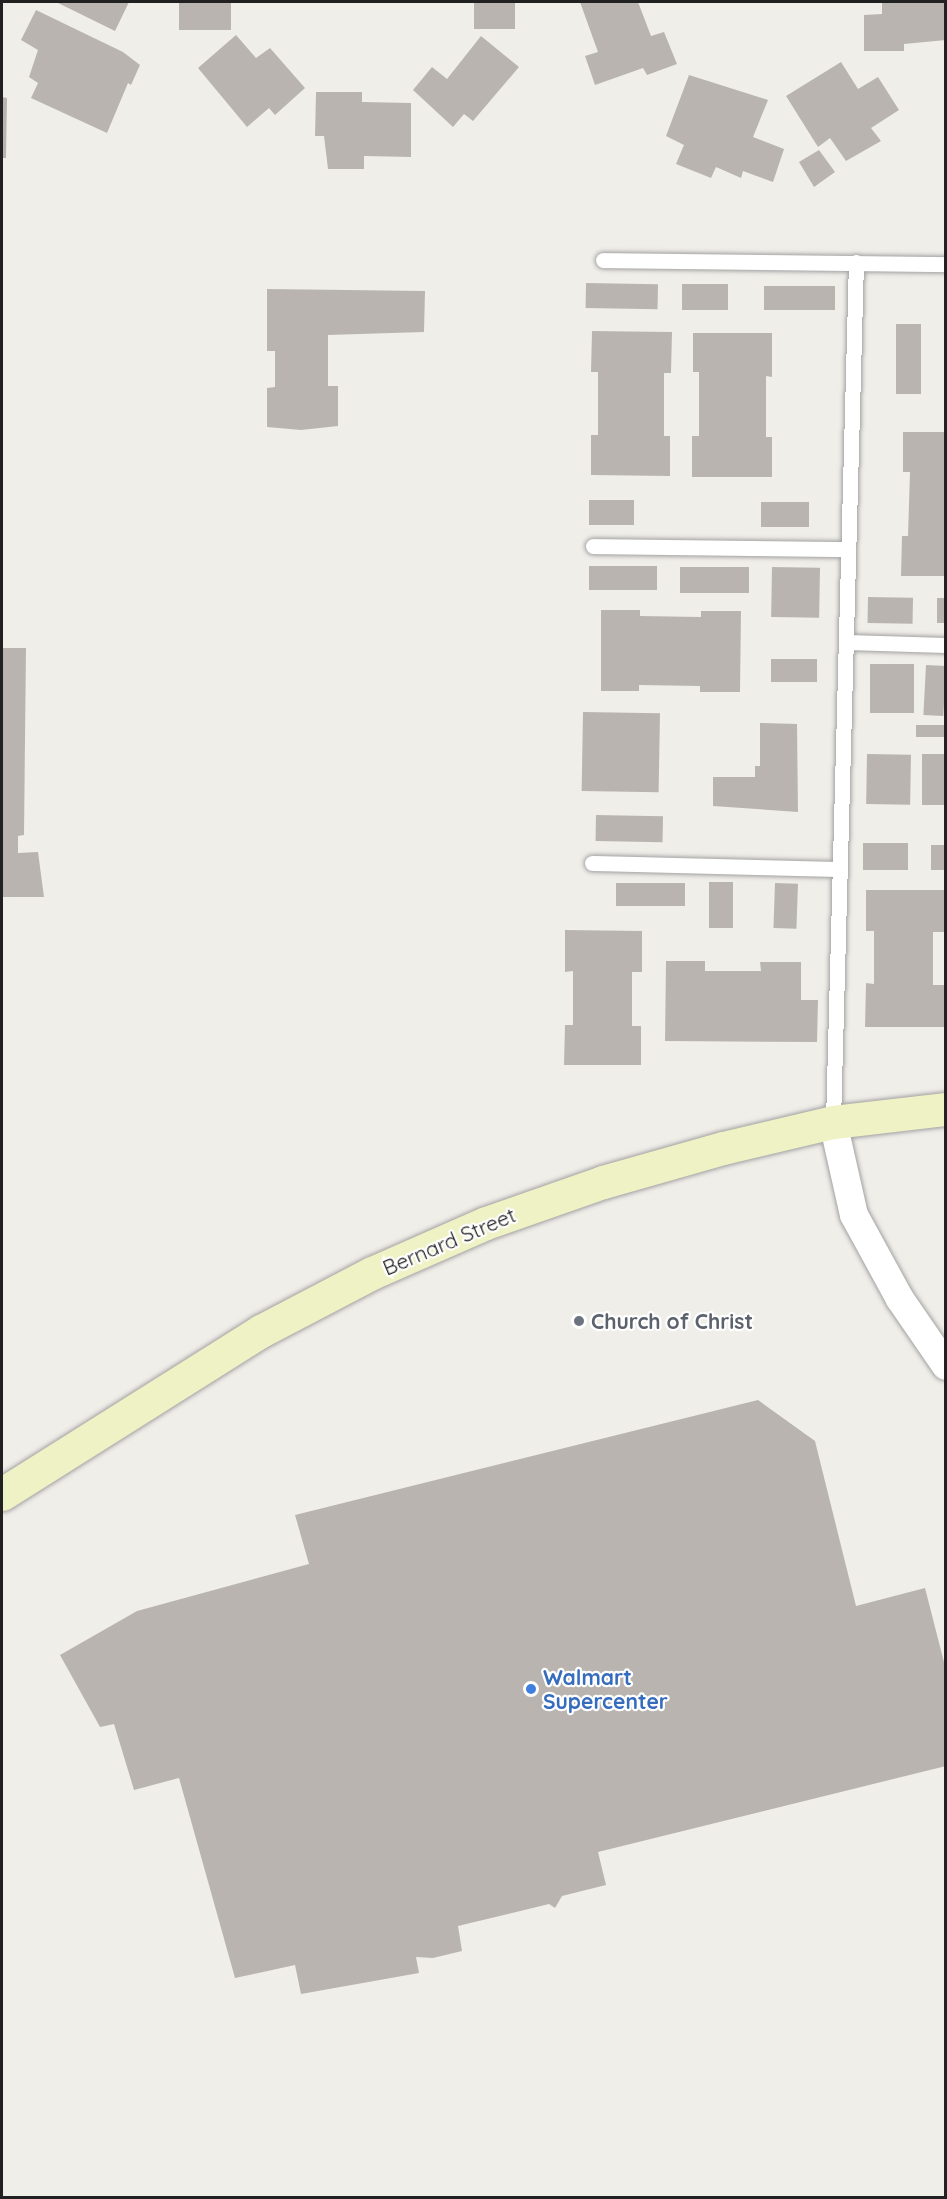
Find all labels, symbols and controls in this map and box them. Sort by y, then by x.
street label: Bernard Street [379,1202,519,1280]
place label: Church of Christ [591,1308,753,1334]
marker: Church of Christ [572,1314,586,1328]
place label: Walmart Supercenter [543,1664,668,1714]
marker: Walmart Supercenter [524,1682,538,1696]

